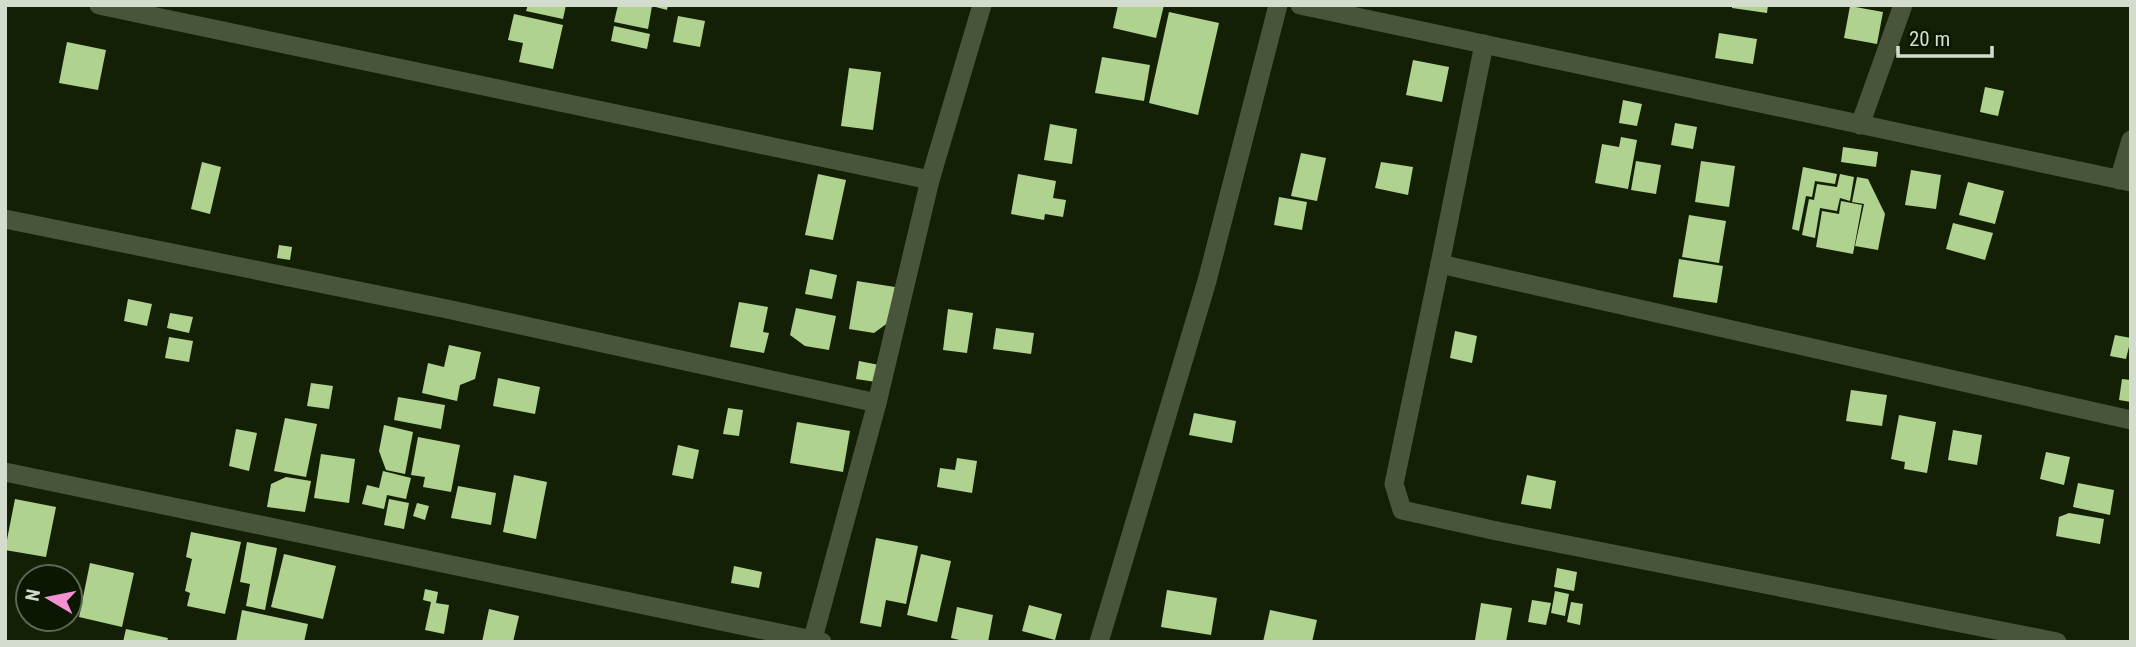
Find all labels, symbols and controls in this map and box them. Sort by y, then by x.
scale bar [1898,14,1993,58]
text: 20 m [1909,27,1950,51]
north arrow [14,563,84,633]
text: N [20,587,45,603]

